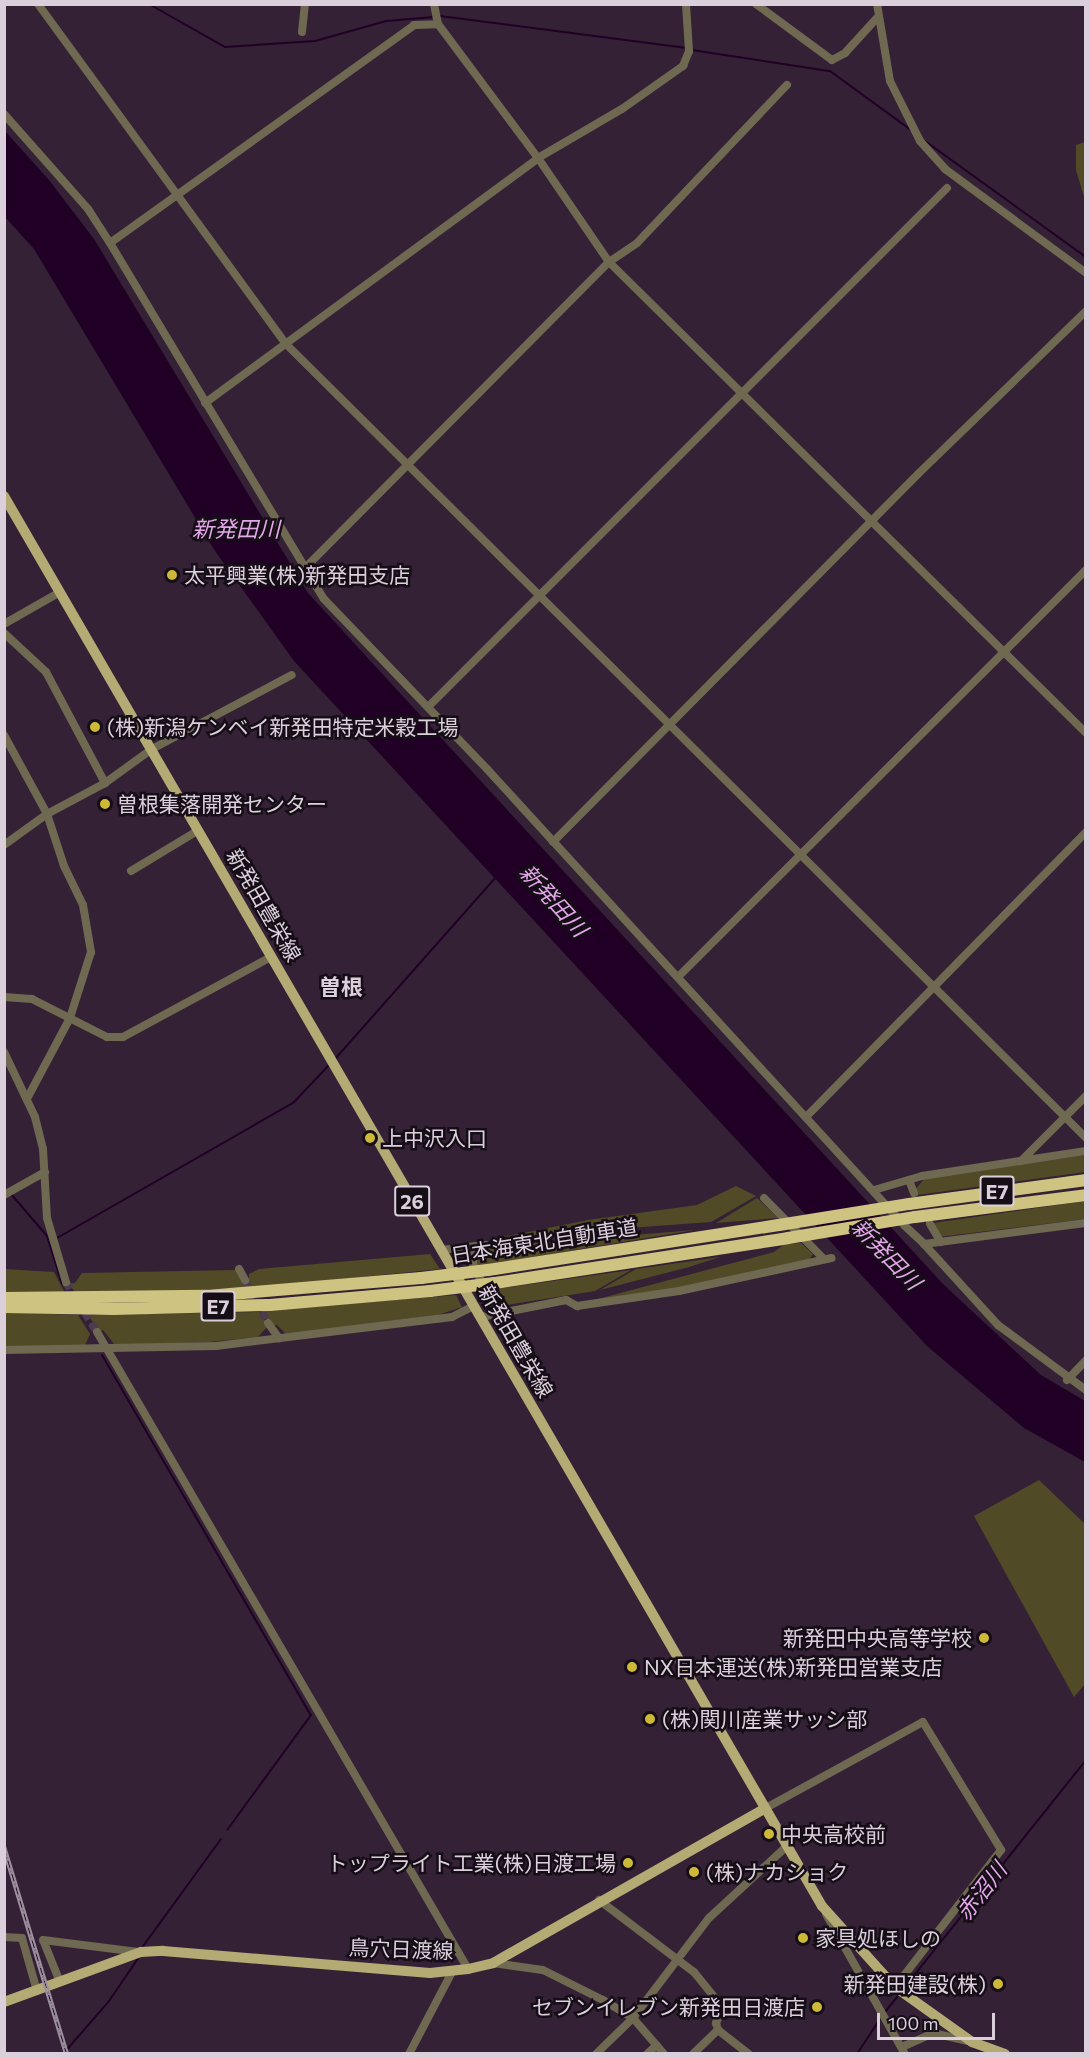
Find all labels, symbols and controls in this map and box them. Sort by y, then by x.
water label: 新発田川 [192,516,280,542]
place label: 太平興業(株)新発田支店 [184,562,410,588]
marker: 太平興業(株)新発田支店 [165,568,179,582]
place label: (株)新潟ケンベイ新発田特定米穀工場 [107,714,459,740]
marker: (株)新潟ケンベイ新発田特定米穀工場 [88,720,102,734]
place label: 曽根集落開発センター [117,791,327,817]
marker: 曽根集落開発センター [98,797,112,811]
street label: 新発田豊栄線 [222,844,306,966]
water label: 新発田川 [515,858,593,942]
district label: 曽根 [319,974,363,1000]
place label: 上中沢入口 [382,1125,487,1151]
marker: 上中沢入口 [363,1131,377,1145]
road number: E7 [979,1174,1015,1208]
road number: 26 [394,1184,430,1218]
water label: 新発田川 [847,1213,927,1295]
street label: 日本海東北自動車道 [449,1214,639,1268]
street label: 新発田豊栄線 [474,1280,558,1402]
road number: E7 [200,1289,236,1323]
place label: 新発田中央高等学校 [783,1625,972,1651]
marker: 新発田中央高等学校 [977,1631,991,1645]
place label: NX日本運送(株)新発田営業支店 [644,1654,942,1680]
marker: NX日本運送(株)新発田営業支店 [625,1660,639,1674]
place label: (株)関川産業サッシ部 [662,1706,867,1732]
marker: (株)関川産業サッシ部 [643,1712,657,1726]
place label: 中央高校前 [781,1821,886,1847]
marker: 中央高校前 [762,1827,776,1841]
place label: トップライト工業(株)日渡工場 [327,1850,616,1876]
marker: トップライト工業(株)日渡工場 [621,1856,635,1870]
water label: 赤沼川 [950,1857,1012,1925]
place label: (株)ナカショク [706,1859,848,1885]
marker: (株)ナカショク [687,1865,701,1879]
place label: 家具処ほしの [815,1925,941,1951]
marker: 家具処ほしの [796,1931,810,1945]
street label: 鳥穴日渡線 [348,1935,454,1963]
place label: 新発田建設(株) [844,1971,986,1997]
marker: 新発田建設(株) [991,1977,1005,1991]
place label: セブンイレブン新発田日渡店 [532,1994,805,2020]
marker: セブンイレブン新発田日渡店 [810,2000,824,2014]
scale bar [880,2001,998,2039]
text: 100 m [888,2012,938,2034]

